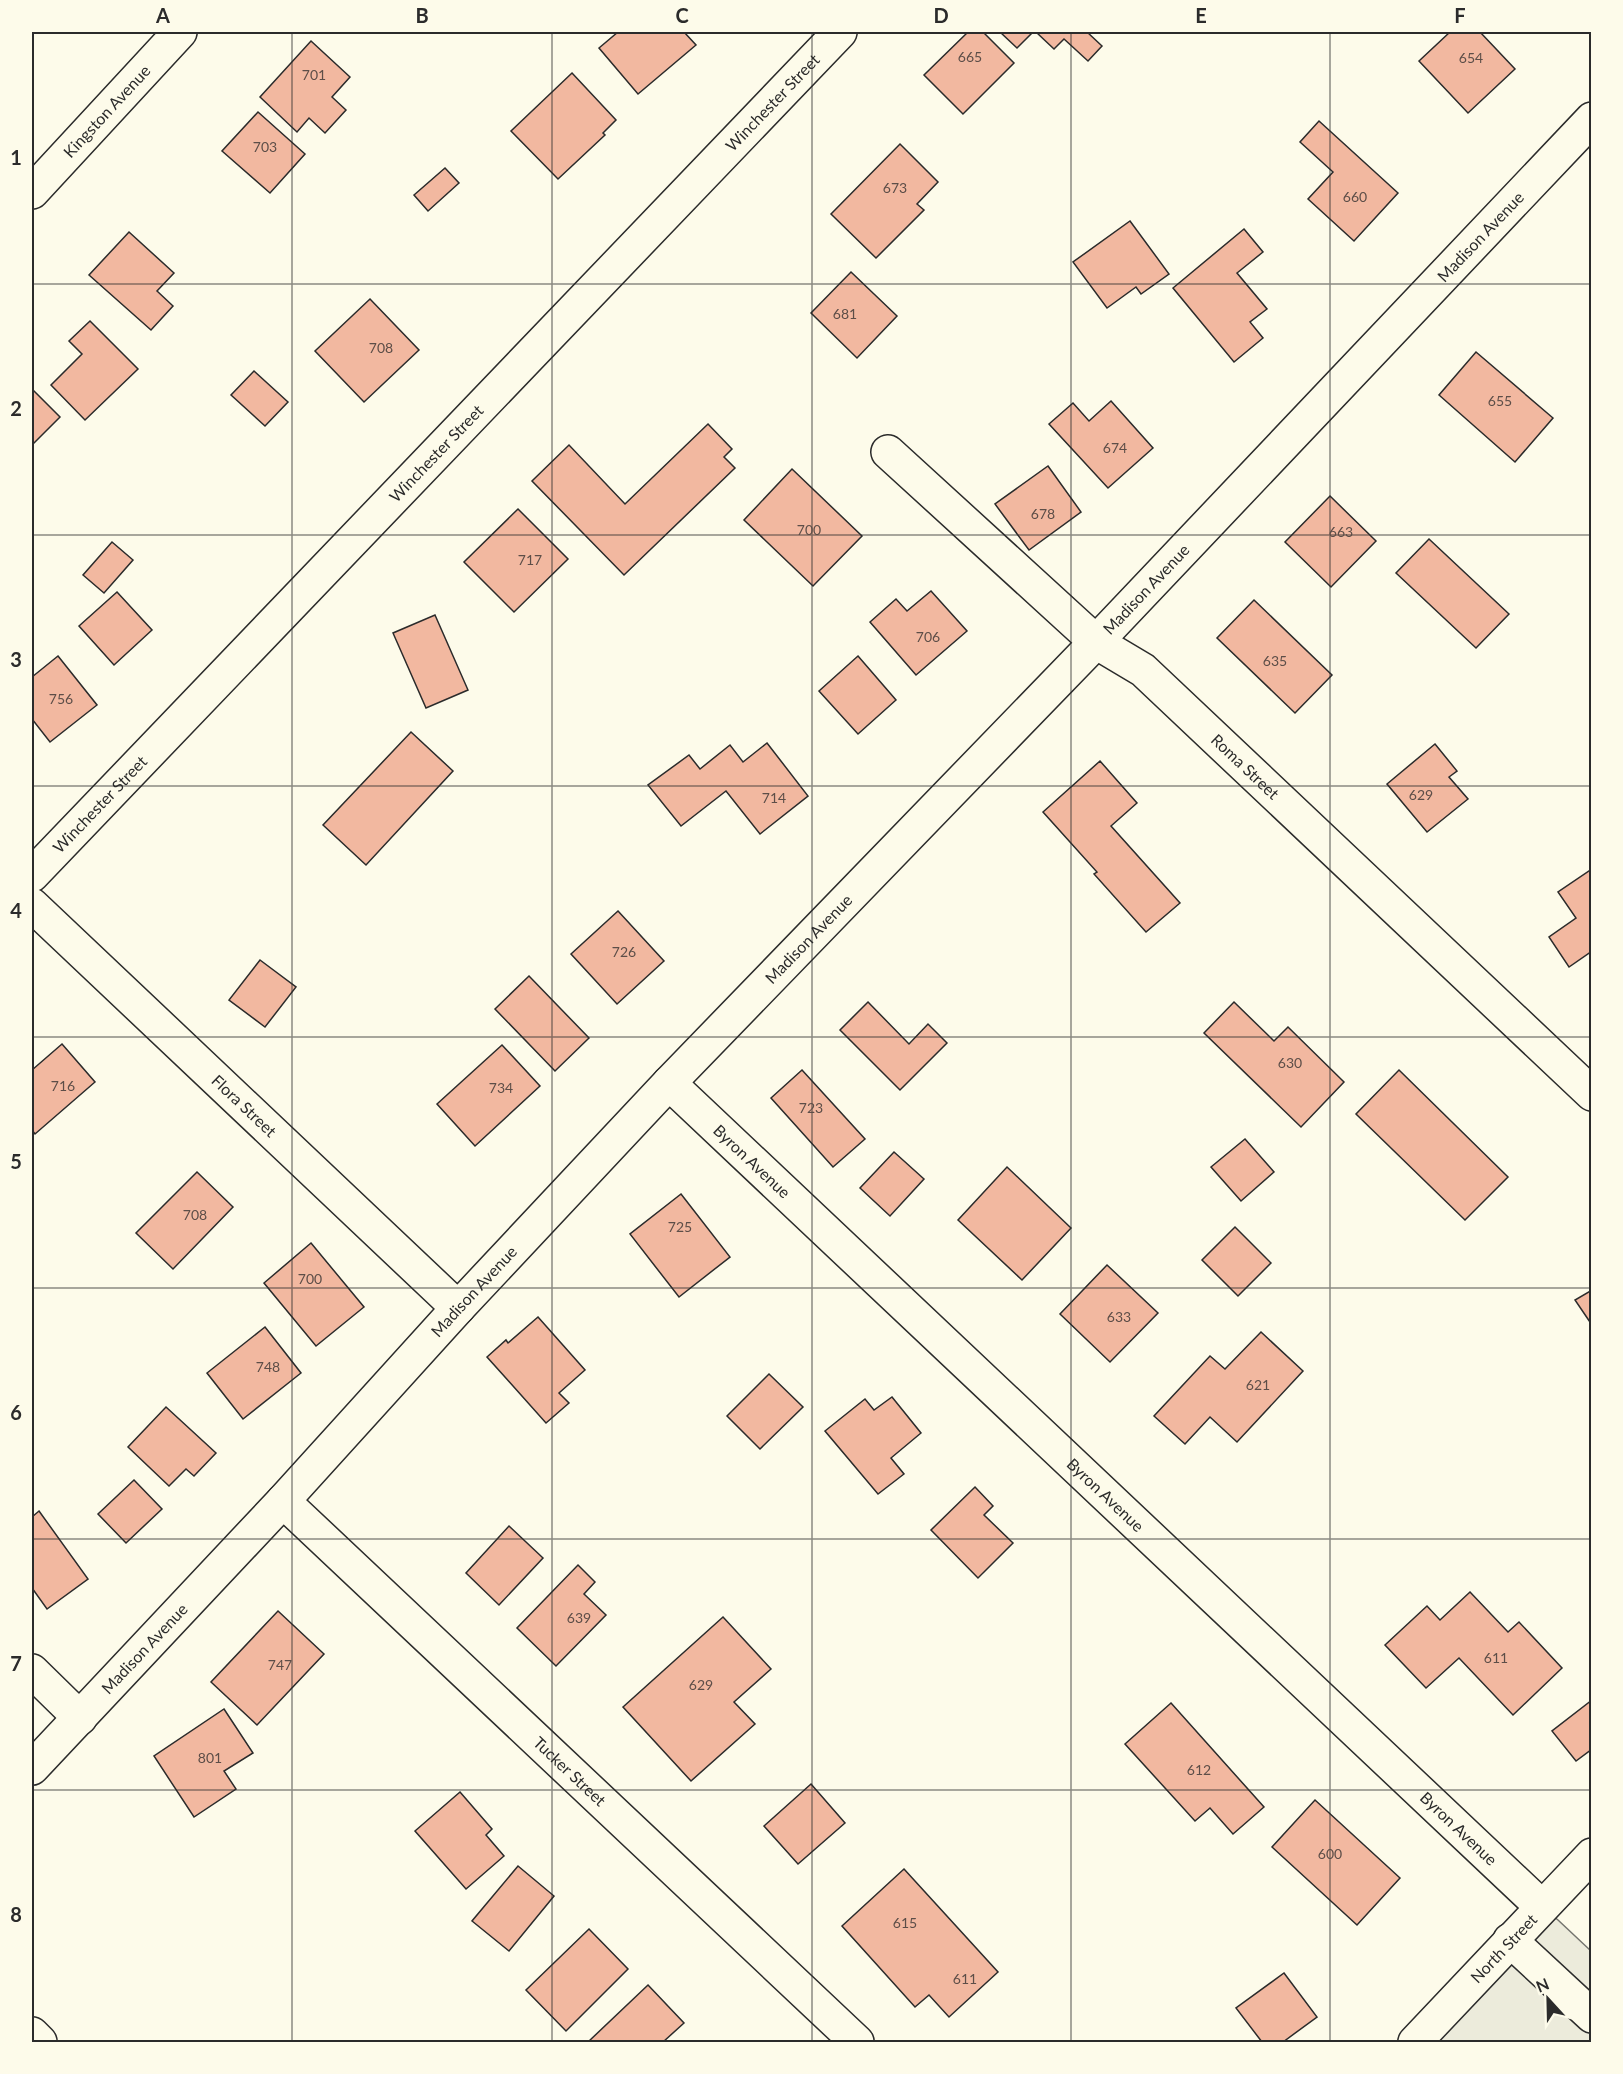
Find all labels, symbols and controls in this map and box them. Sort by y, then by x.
text: A [155,3,170,27]
text: B [415,3,429,27]
text: C [675,3,689,27]
text: D [933,3,949,27]
text: E [1195,3,1207,27]
text: F [1454,3,1466,27]
house number: 665 [958,48,982,65]
house number: 654 [1459,49,1483,66]
street label: Winchester Street [721,50,823,155]
street label: Kingston Avenue [59,61,154,161]
house number: 701 [302,66,326,83]
house number: 703 [253,138,277,155]
text: 1 [10,145,22,169]
house number: 673 [883,179,907,196]
street label: Madison Avenue [1433,187,1527,285]
house number: 660 [1343,188,1367,205]
house number: 681 [833,305,857,322]
house number: 708 [369,339,393,356]
house number: 655 [1488,392,1512,409]
text: 2 [10,396,22,420]
street label: Winchester Street [385,400,487,506]
house number: 674 [1103,439,1127,456]
house number: 678 [1031,505,1055,522]
house number: 700 [797,521,821,538]
house number: 663 [1329,523,1353,540]
street label: Madison Avenue [1099,540,1193,638]
house number: 717 [518,551,542,568]
house number: 706 [916,628,940,645]
text: 3 [10,647,22,671]
house number: 635 [1263,652,1287,669]
house number: 756 [49,690,73,707]
street label: Roma Street [1208,730,1284,803]
street label: Winchester Street [49,751,150,856]
house number: 629 [1409,786,1433,803]
house number: 714 [762,789,786,806]
street label: Madison Avenue [761,890,856,987]
text: 4 [10,898,22,922]
house number: 726 [612,943,636,960]
house number: 630 [1278,1054,1302,1071]
street label: Flora Street [208,1070,281,1140]
house number: 716 [51,1077,75,1094]
house number: 734 [489,1079,513,1096]
house number: 723 [799,1099,823,1116]
street label: Byron Avenue [710,1120,795,1202]
text: 5 [10,1149,22,1173]
house number: 708 [183,1206,207,1223]
house number: 725 [668,1218,692,1235]
street label: Madison Avenue [427,1242,520,1340]
house number: 700 [298,1270,322,1287]
house number: 633 [1107,1308,1131,1325]
house number: 748 [256,1358,280,1375]
house number: 621 [1246,1376,1270,1393]
text: 6 [10,1400,22,1424]
street label: Byron Avenue [1063,1454,1148,1535]
street label: Madison Avenue [97,1599,191,1697]
house number: 639 [567,1609,591,1626]
house number: 611 [1484,1649,1508,1666]
text: 7 [10,1651,22,1675]
house number: 747 [268,1656,292,1673]
house number: 629 [689,1676,713,1693]
street label: Tucker Street [530,1732,610,1810]
house number: 801 [198,1749,222,1766]
house number: 612 [1187,1761,1211,1778]
street label: Byron Avenue [1417,1787,1501,1869]
house number: 600 [1318,1845,1342,1862]
text: 8 [10,1902,22,1926]
street label: North Street [1466,1909,1541,1986]
house number: 615 [893,1914,917,1931]
north arrow [1518,1969,1578,2029]
house number: 611 [953,1970,977,1987]
text: N [1533,1974,1551,1996]

